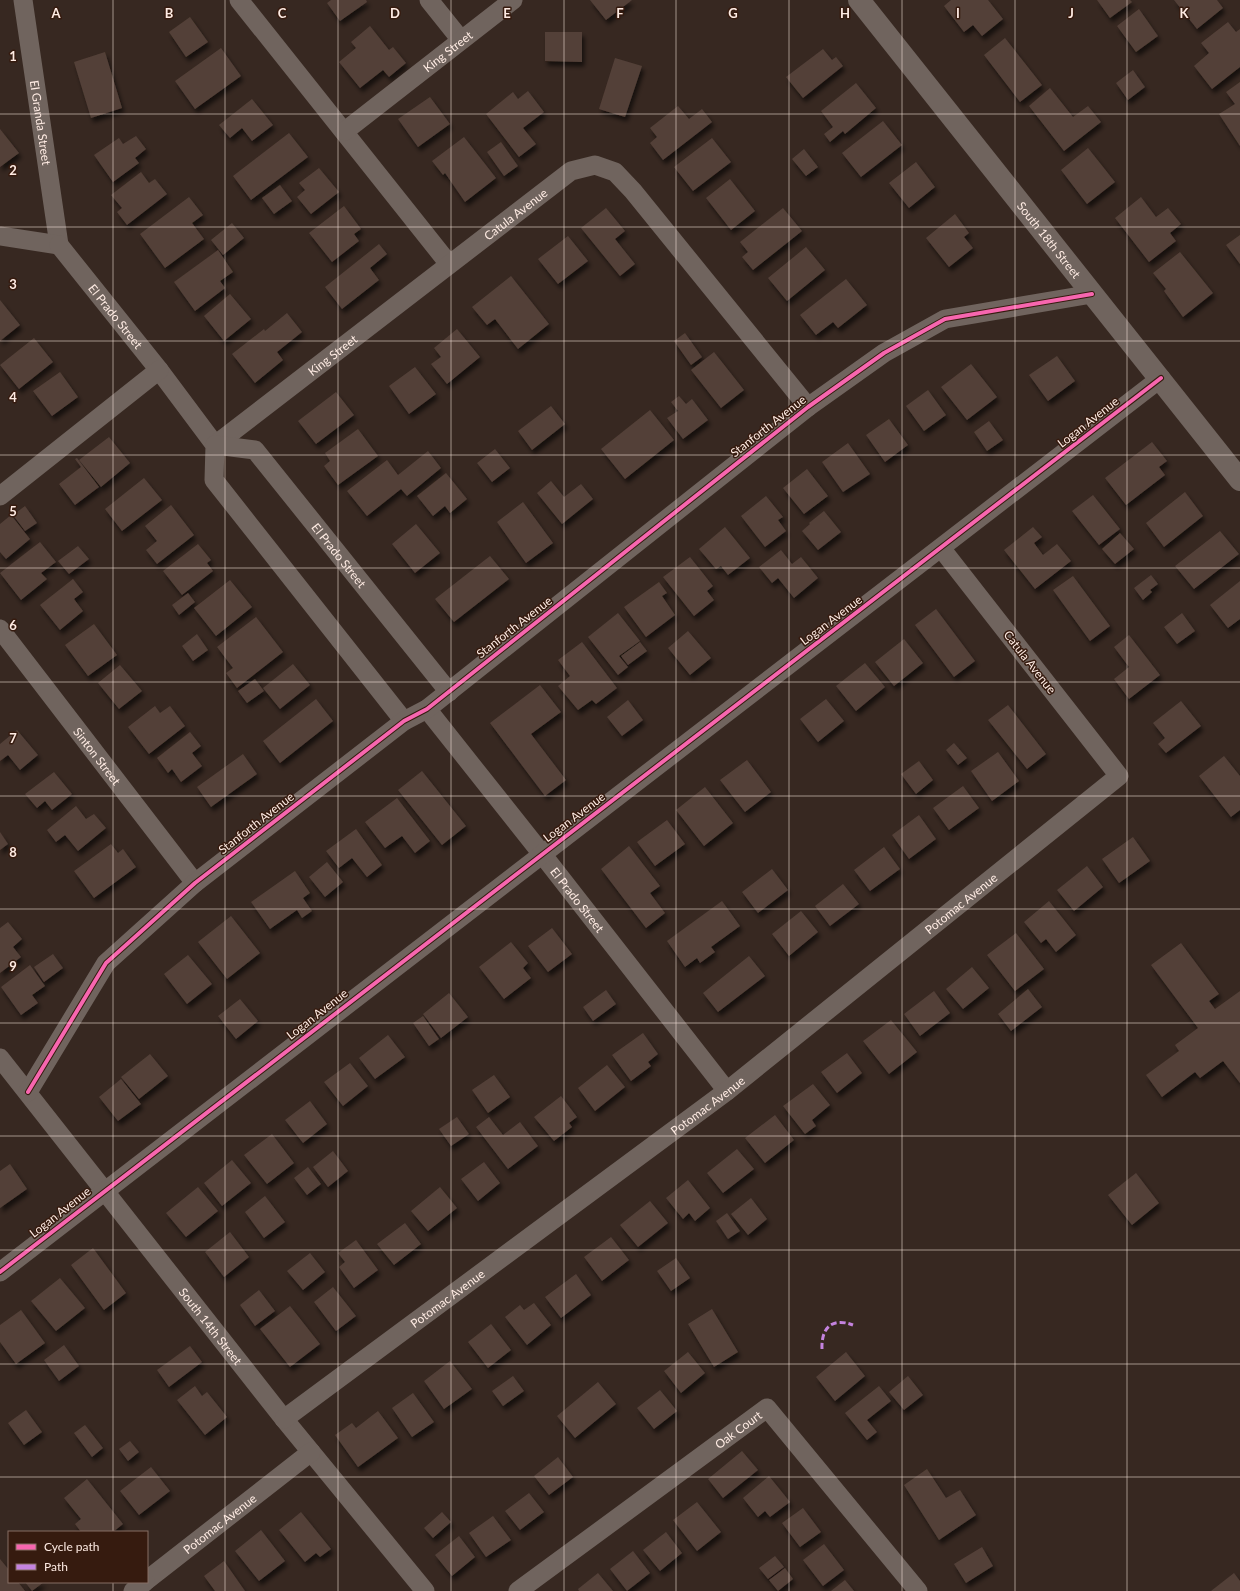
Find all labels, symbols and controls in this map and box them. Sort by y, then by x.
text: A [50,5,61,21]
text: B [165,5,174,21]
text: C [278,5,287,21]
text: D [390,5,400,21]
text: E [503,5,511,21]
text: F [616,5,624,21]
text: G [728,5,738,21]
text: H [840,5,850,21]
text: I [956,5,960,21]
text: J [1068,5,1074,21]
text: K [1180,5,1190,21]
street label: King Street [420,27,476,75]
text: 1 [9,48,17,64]
street label: El Granda Street [27,79,55,167]
text: 2 [9,162,17,178]
street label: Catula Avenue [481,185,550,243]
street label: South 18th Street [1014,198,1085,282]
text: 3 [9,276,17,292]
street label: El Prado Street [85,281,147,352]
street label: King Street [305,331,361,379]
text: 4 [9,389,17,405]
street label: Stanforth Avenue [727,392,809,460]
street label: Logan Avenue [1054,393,1122,451]
text: 5 [9,503,17,519]
street label: El Prado Street [309,520,370,591]
street label: Logan Avenue [797,592,865,648]
street label: Stanforth Avenue [473,593,555,661]
text: 6 [9,617,17,633]
street label: Catula Avenue [1001,627,1059,697]
street label: Sinton Street [71,724,125,788]
text: 7 [9,730,17,746]
street label: Stanforth Avenue [215,789,297,857]
street label: Logan Avenue [540,789,608,845]
text: 8 [9,844,17,860]
street label: El Prado Street [548,864,608,936]
street label: Potomac Avenue [921,870,1000,937]
text: 9 [9,958,17,974]
street label: Logan Avenue [283,985,351,1043]
street label: Potomac Avenue [667,1073,747,1138]
street label: Logan Avenue [26,1183,94,1241]
street label: Potomac Avenue [407,1266,487,1331]
street label: South 14th Street [176,1285,246,1368]
street label: Oak Court [711,1407,765,1452]
street label: Potomac Avenue [180,1490,259,1557]
legend [8,1531,148,1583]
text: Cycle path [44,1539,99,1554]
text: Path [44,1559,68,1574]

